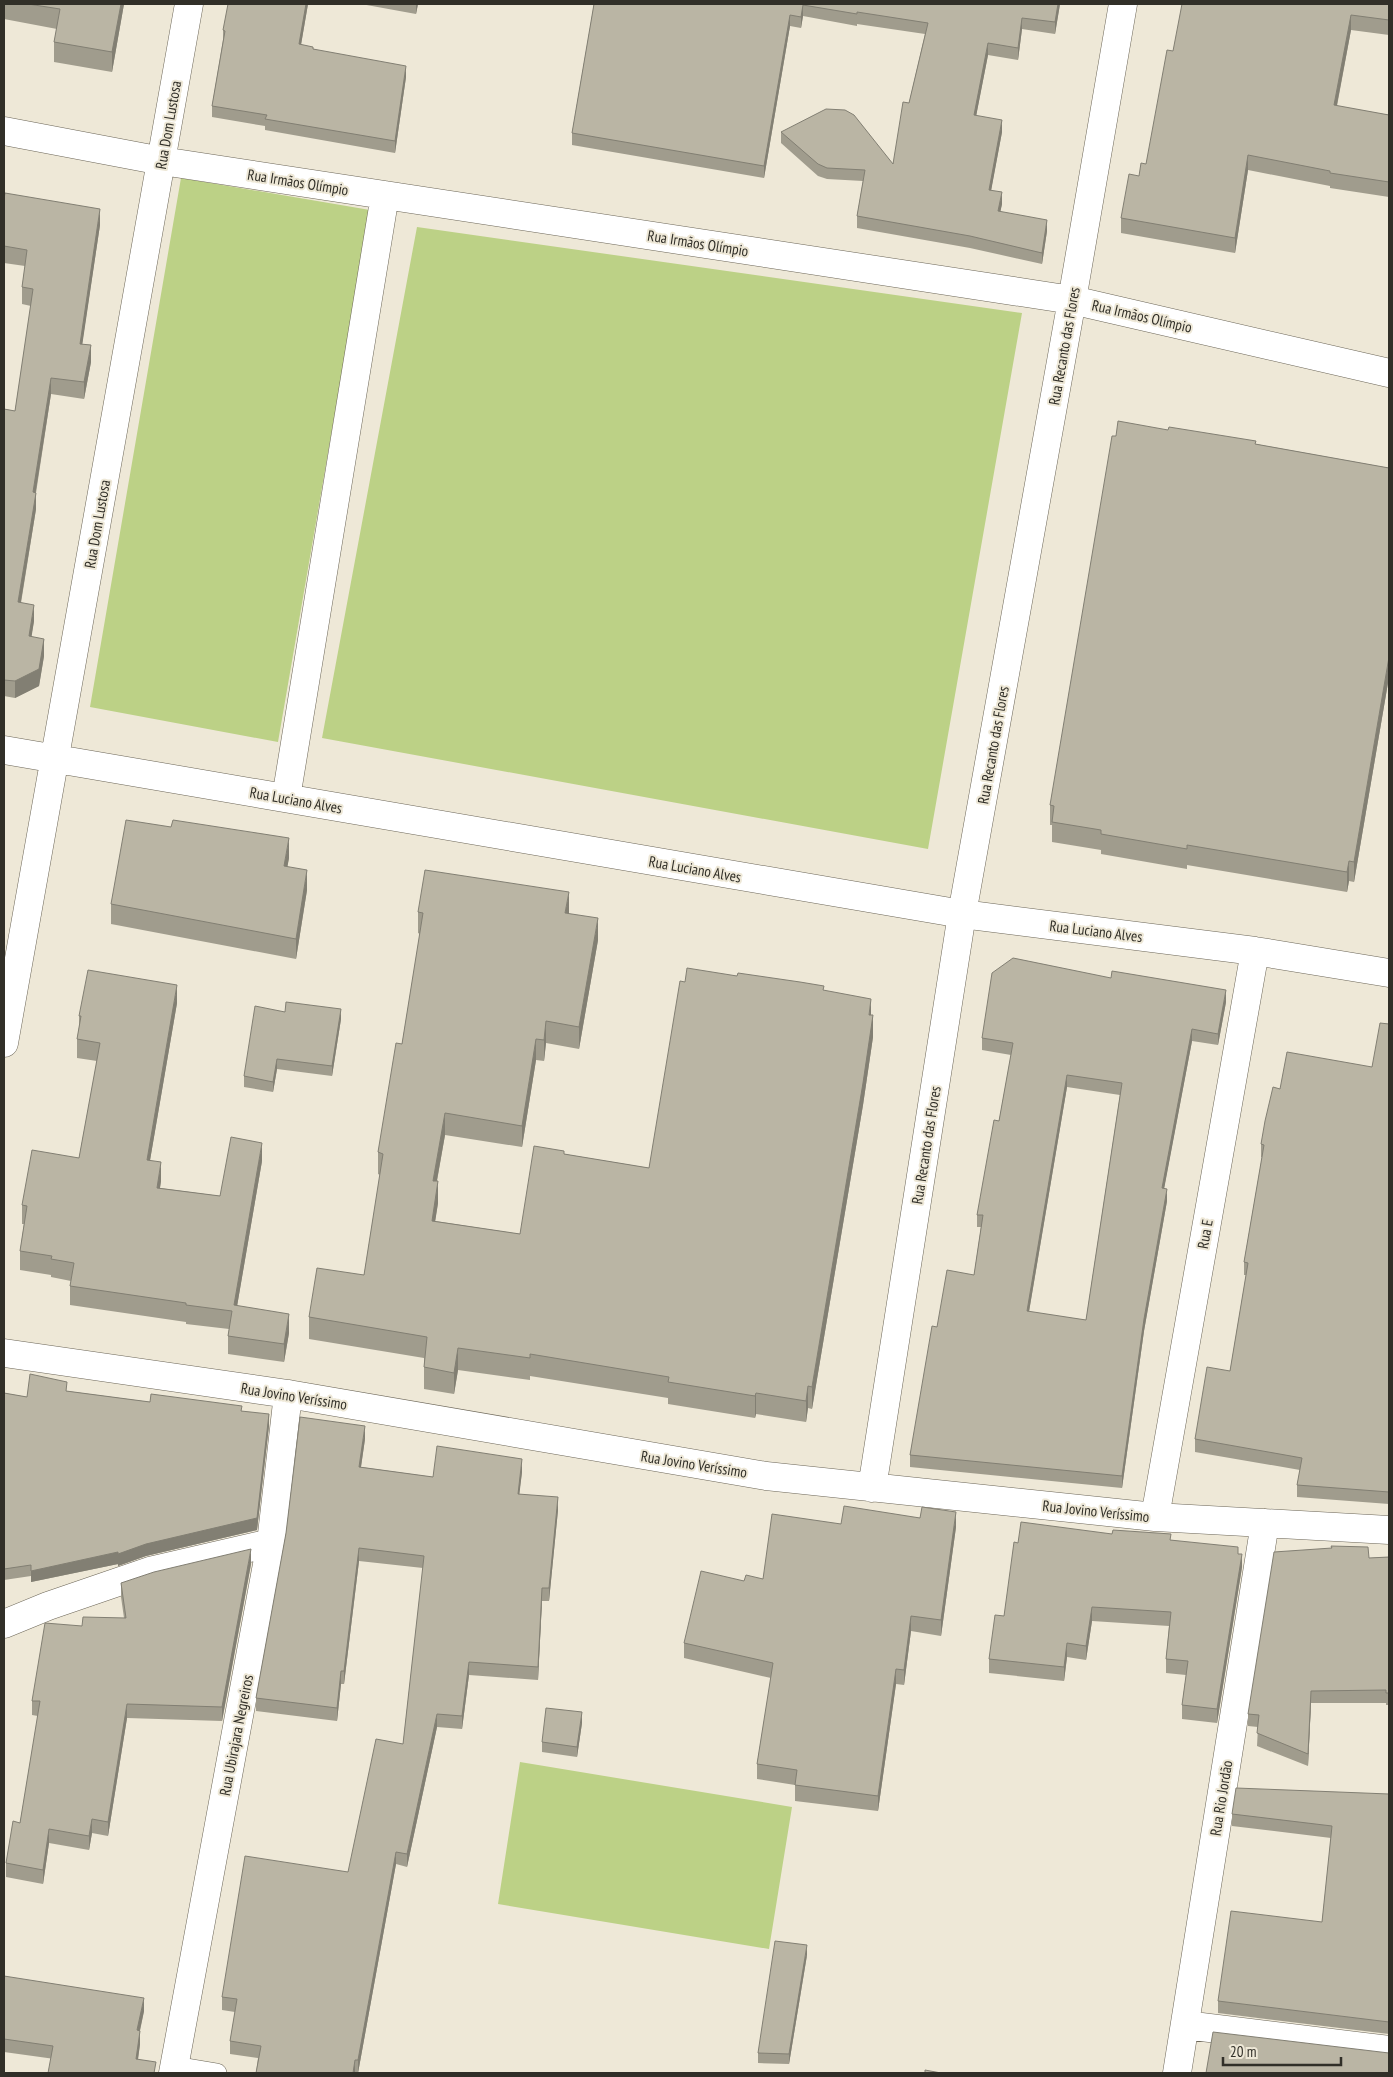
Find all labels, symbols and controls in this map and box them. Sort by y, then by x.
street label: Rua Dom Lustosa [151,79,185,171]
street label: Rua Irmãos Olímpio [246,165,350,199]
street label: Rua Irmãos Olímpio [646,226,750,260]
street label: Rua Recanto das Flores [1044,286,1084,406]
street label: Rua Irmãos Olímpio [1090,295,1194,337]
street label: Rua Dom Lustosa [80,478,114,570]
street label: Rua Recanto das Flores [973,685,1013,805]
street label: Rua Luciano Alves [248,783,344,817]
street label: Rua Luciano Alves [647,852,743,886]
street label: Rua Luciano Alves [1048,916,1144,946]
street label: Rua Recanto das Flores [907,1085,945,1205]
street label: Rua E [1193,1218,1217,1250]
street label: Rua Jovino Veríssimo [240,1378,348,1414]
street label: Rua Jovino Veríssimo [640,1446,748,1482]
street label: Rua Jovino Veríssimo [1042,1496,1150,1526]
street label: Rua Ubirajara Negreiros [215,1673,257,1797]
street label: Rua Rio Jordão [1206,1759,1236,1837]
scale bar [1223,2034,1340,2066]
text: 20 m [1230,2042,1256,2061]

